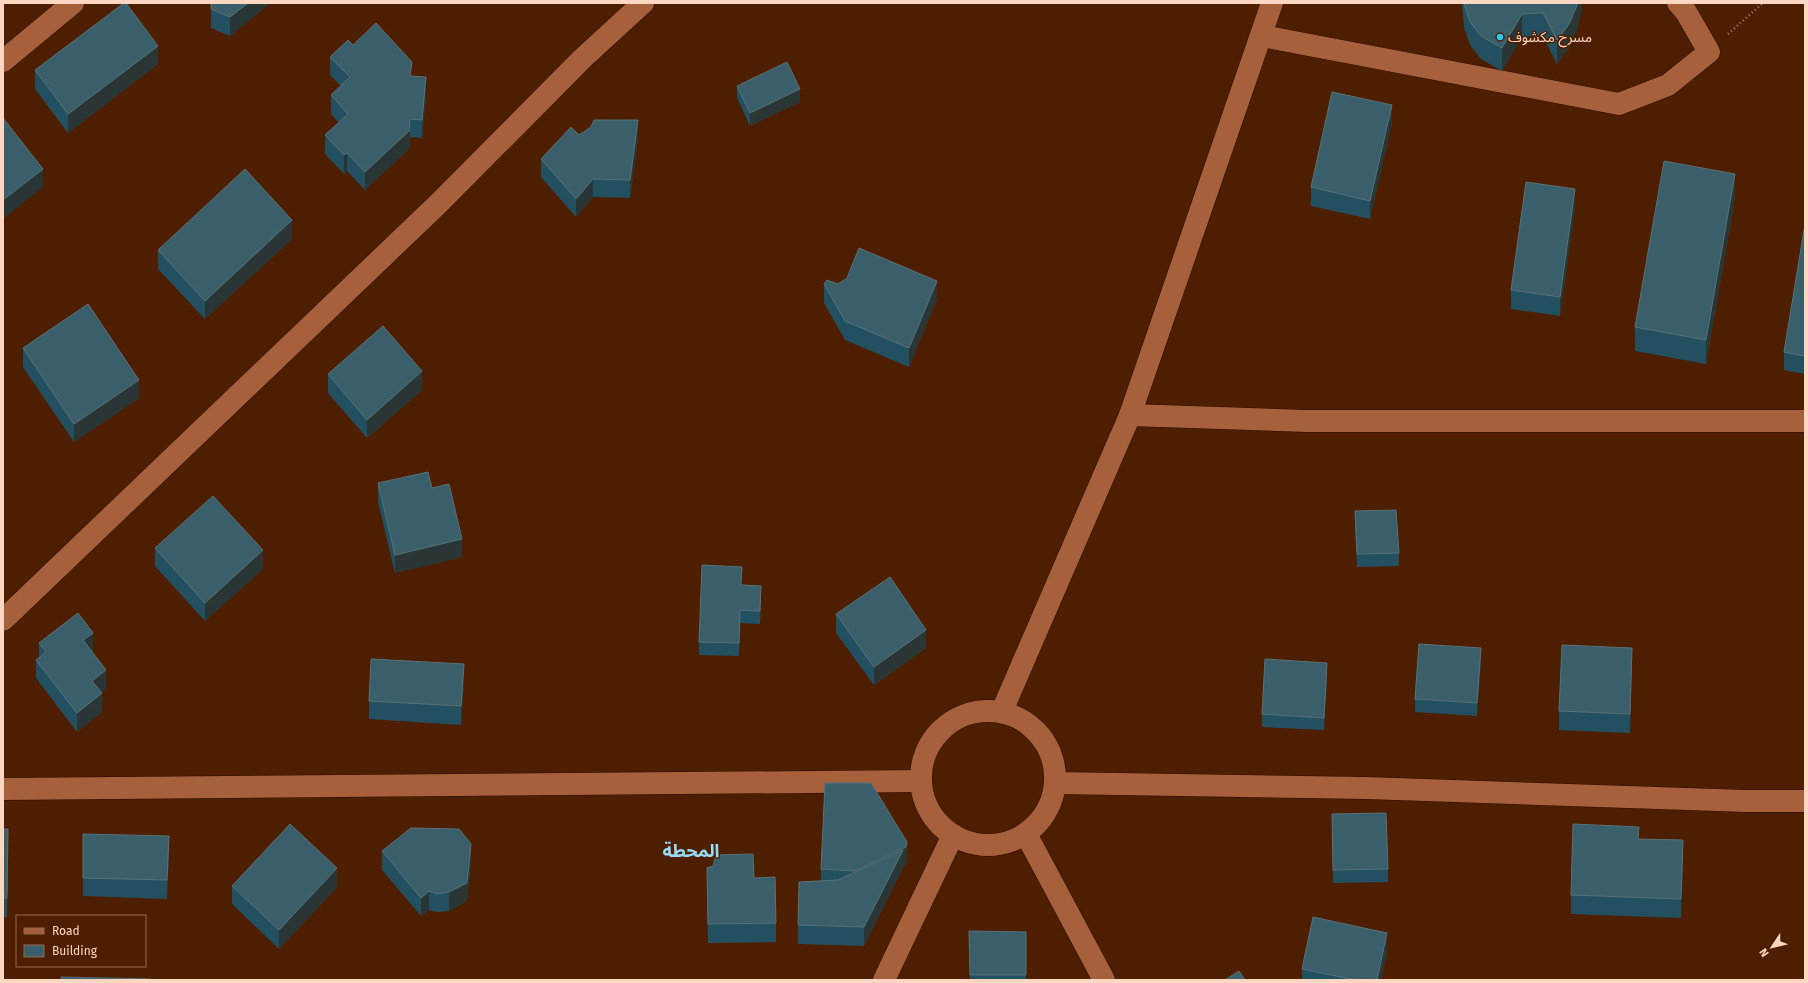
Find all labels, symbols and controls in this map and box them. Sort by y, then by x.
place label: مسرح مكشوف [1508,29,1592,48]
marker: مسرح مكشوف [1495,32,1505,42]
district label: المحطة [663,840,720,862]
legend [16,915,146,967]
text: Road [52,924,80,938]
north arrow [1752,927,1792,967]
text: Building [52,944,98,958]
text: N [1757,946,1772,959]

